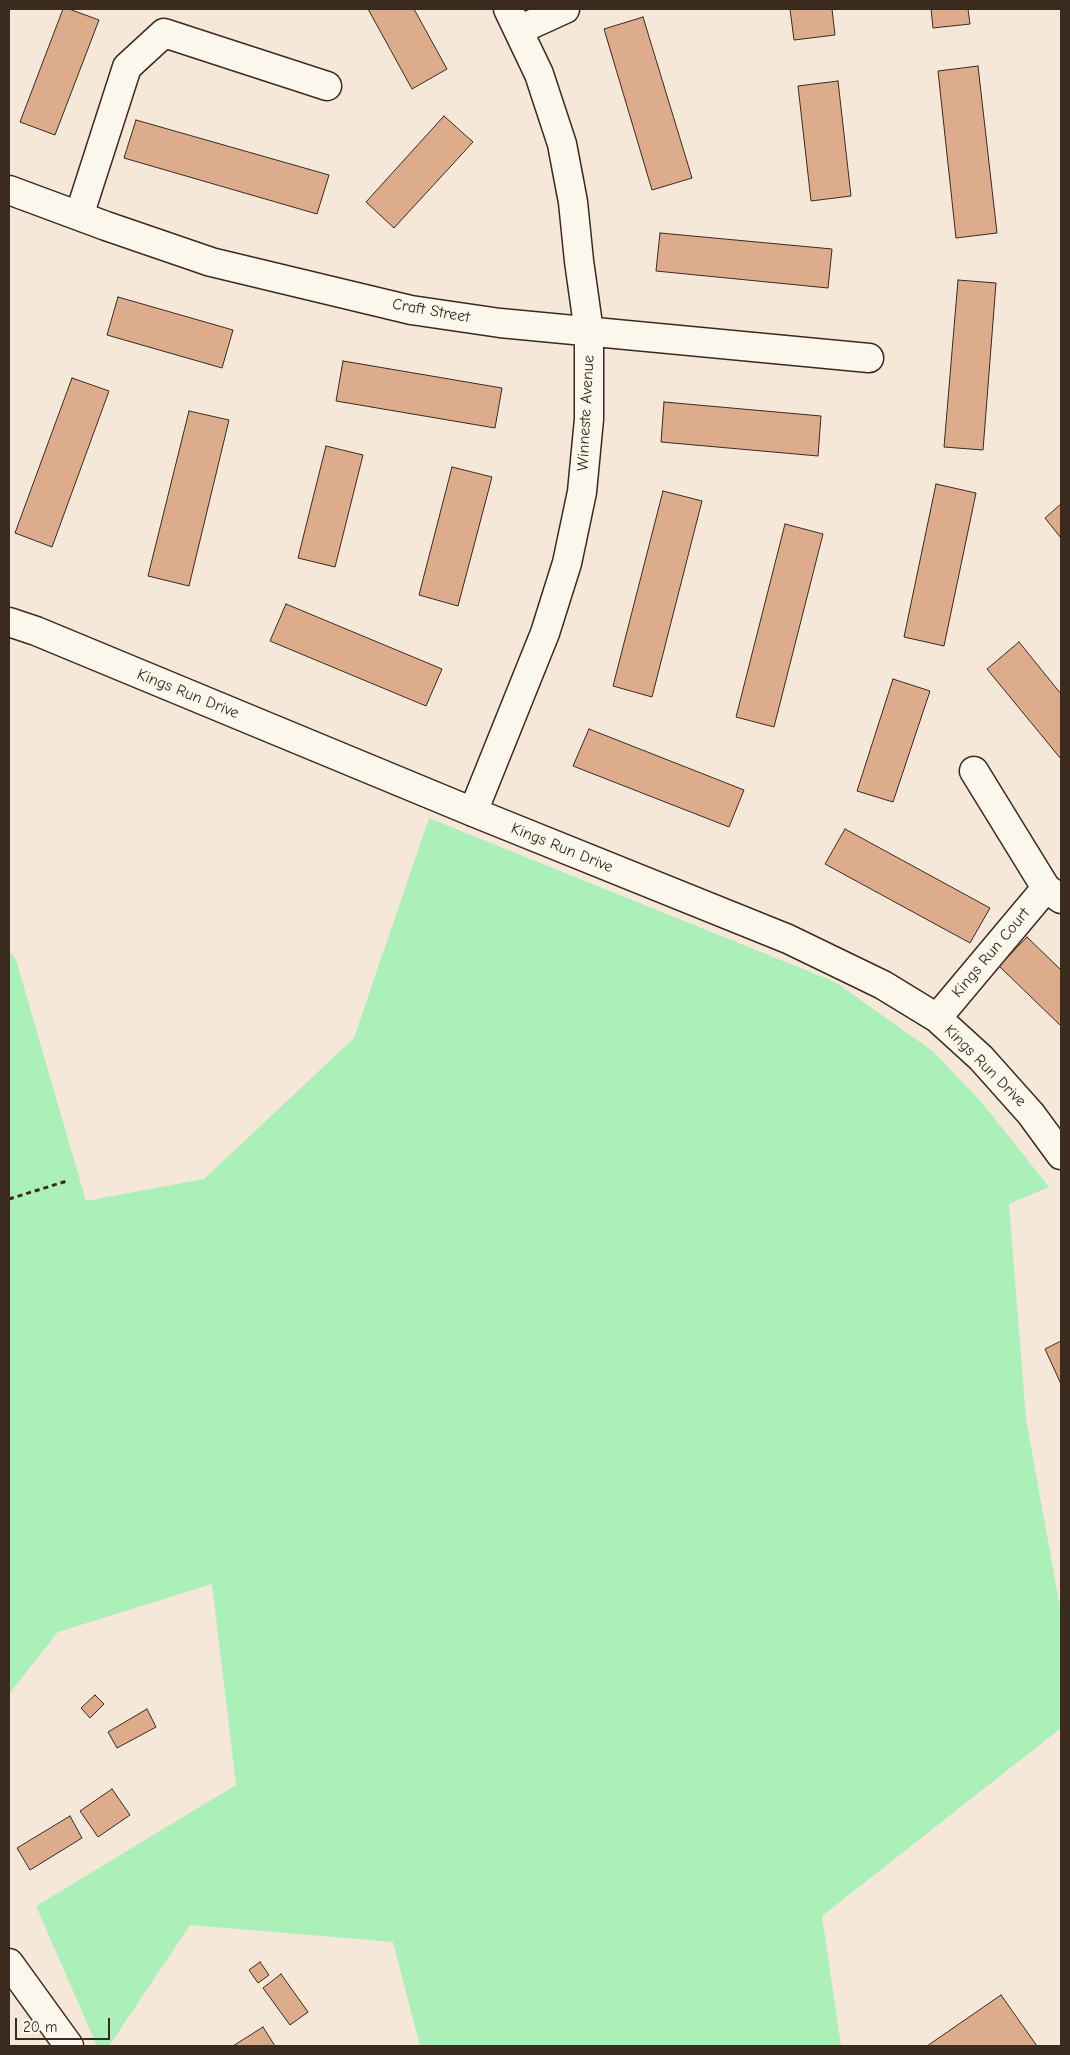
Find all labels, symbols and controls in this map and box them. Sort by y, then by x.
street label: Craft Street [391,295,471,327]
street label: Winneste Avenue [573,355,599,471]
street label: Kings Run Drive [134,665,242,723]
street label: Kings Run Drive [508,819,616,877]
street label: Kings Run Court [948,904,1034,1002]
street label: Kings Run Drive [940,1021,1030,1111]
scale bar [18,2008,112,2040]
text: 20 m [23,2018,57,2036]

